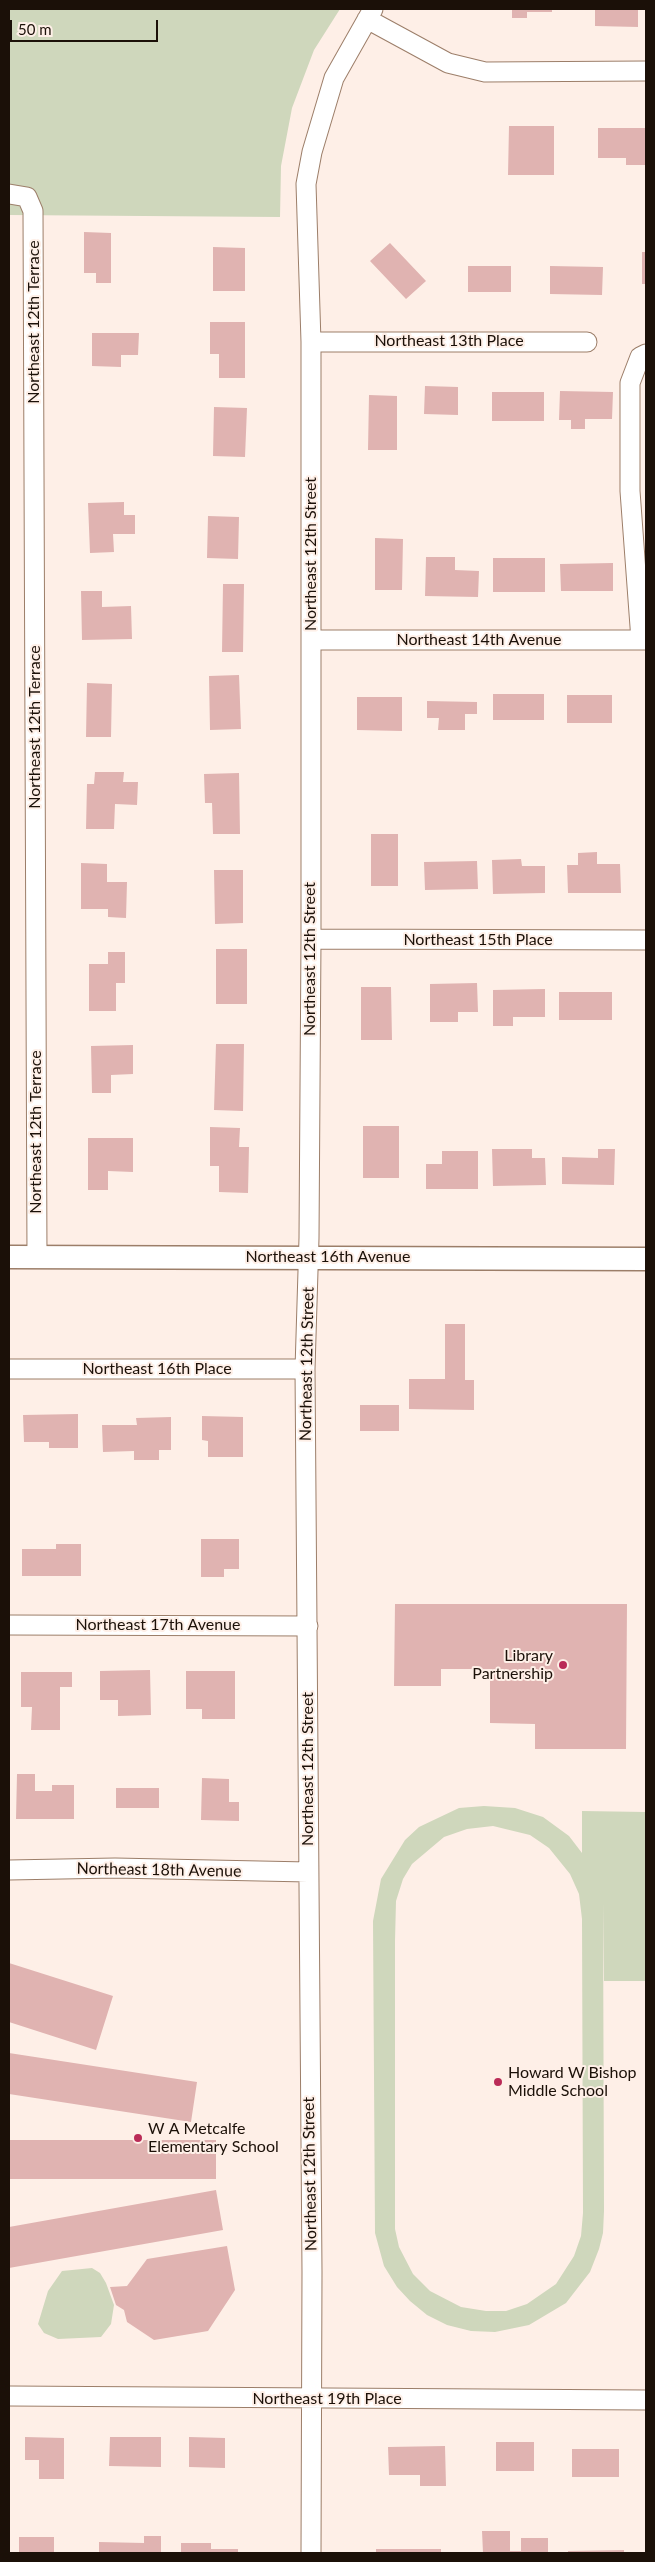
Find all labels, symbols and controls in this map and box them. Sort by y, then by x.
scale bar [12,10,160,42]
text: 50 m [18,20,52,38]
street label: Northeast 12th Terrace [24,240,44,404]
street label: Northeast 13th Place [374,331,524,351]
street label: Northeast 12th Street [301,477,321,631]
street label: Northeast 14th Avenue [397,630,561,650]
street label: Northeast 12th Terrace [25,645,45,809]
street label: Northeast 12th Street [300,882,320,1036]
street label: Northeast 15th Place [403,930,553,950]
street label: Northeast 12th Terrace [26,1050,46,1214]
street label: Northeast 16th Avenue [246,1247,410,1267]
street label: Northeast 12th Street [296,1287,318,1441]
street label: Northeast 16th Place [82,1359,232,1379]
street label: Northeast 17th Avenue [76,1615,240,1635]
place label: Library Partnership [472,1646,553,1684]
marker: Library Partnership [557,1659,569,1671]
street label: Northeast 12th Street [298,1692,318,1846]
street label: Northeast 18th Avenue [76,1859,242,1881]
place label: Howard W Bishop Middle School [508,2063,636,2101]
marker: Howard W Bishop Middle School [492,2076,504,2088]
street label: Northeast 12th Street [299,2097,321,2251]
place label: W A Metcalfe Elementary School [148,2119,279,2157]
marker: W A Metcalfe Elementary School [132,2132,144,2144]
street label: Northeast 19th Place [252,2389,402,2409]

